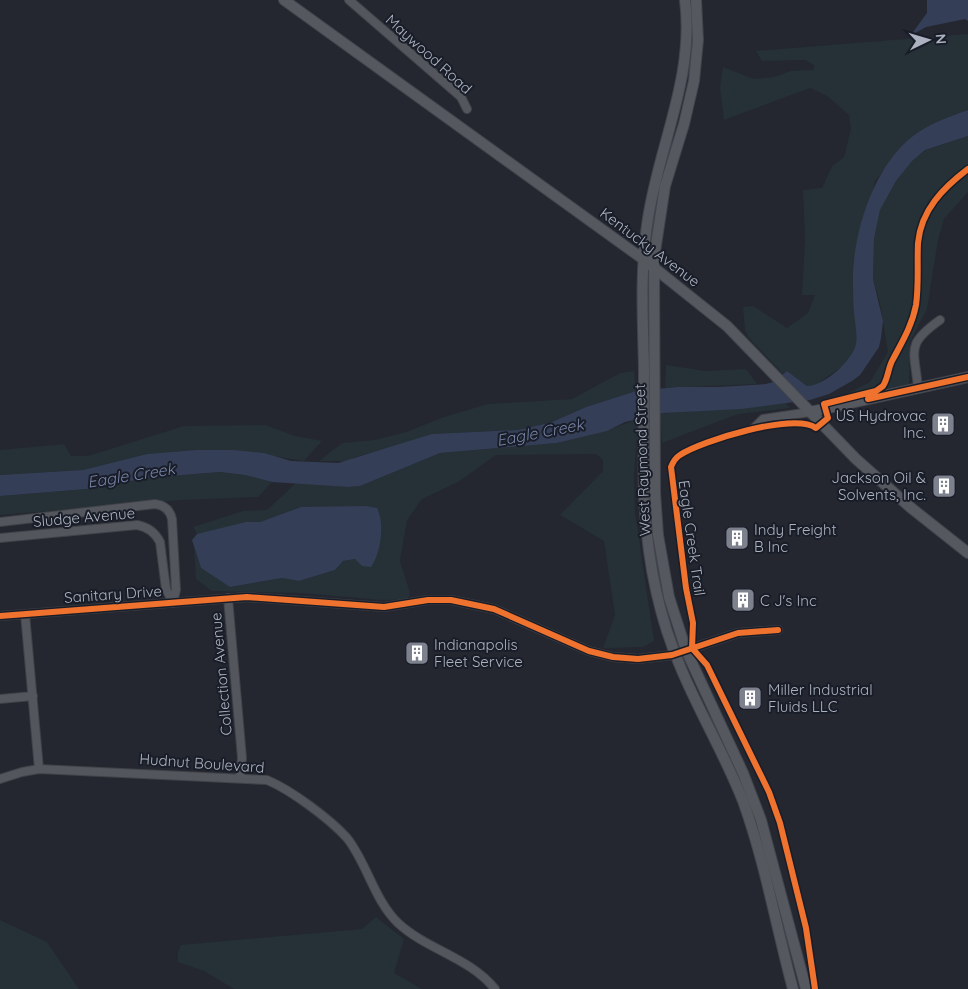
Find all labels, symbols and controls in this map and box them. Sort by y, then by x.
street label: Maywood Road [382,10,476,98]
north arrow [903,15,953,65]
text: N [932,33,950,45]
street label: Kentucky Avenue [596,203,704,291]
street label: West Raymond Street [630,384,654,536]
place label: US Hydrovac Inc. [835,406,926,442]
building icon: US Hydrovac Inc. [930,411,956,437]
water label: Eagle Creek [495,413,587,450]
water label: Eagle Creek [86,458,178,492]
place label: Jackson Oil & Solvents, Inc. [831,468,926,504]
building icon: Jackson Oil & Solvents, Inc. [931,473,957,499]
street label: Eagle Creek Trail [674,479,710,597]
street label: Sludge Avenue [32,503,136,531]
place label: Indy Freight B Inc [754,520,837,556]
building icon: Indy Freight B Inc [724,525,750,551]
street label: Sanitary Drive [63,581,163,607]
building icon: C J's Inc [730,587,756,613]
place label: C J's Inc [760,591,817,610]
street label: Collection Avenue [206,612,236,736]
place label: Indianapolis Fleet Service [434,635,523,671]
building icon: Indianapolis Fleet Service [404,640,430,666]
place label: Miller Industrial Fluids LLC [768,680,873,716]
building icon: Miller Industrial Fluids LLC [737,685,763,711]
street label: Hudnut Boulevard [139,749,265,777]

